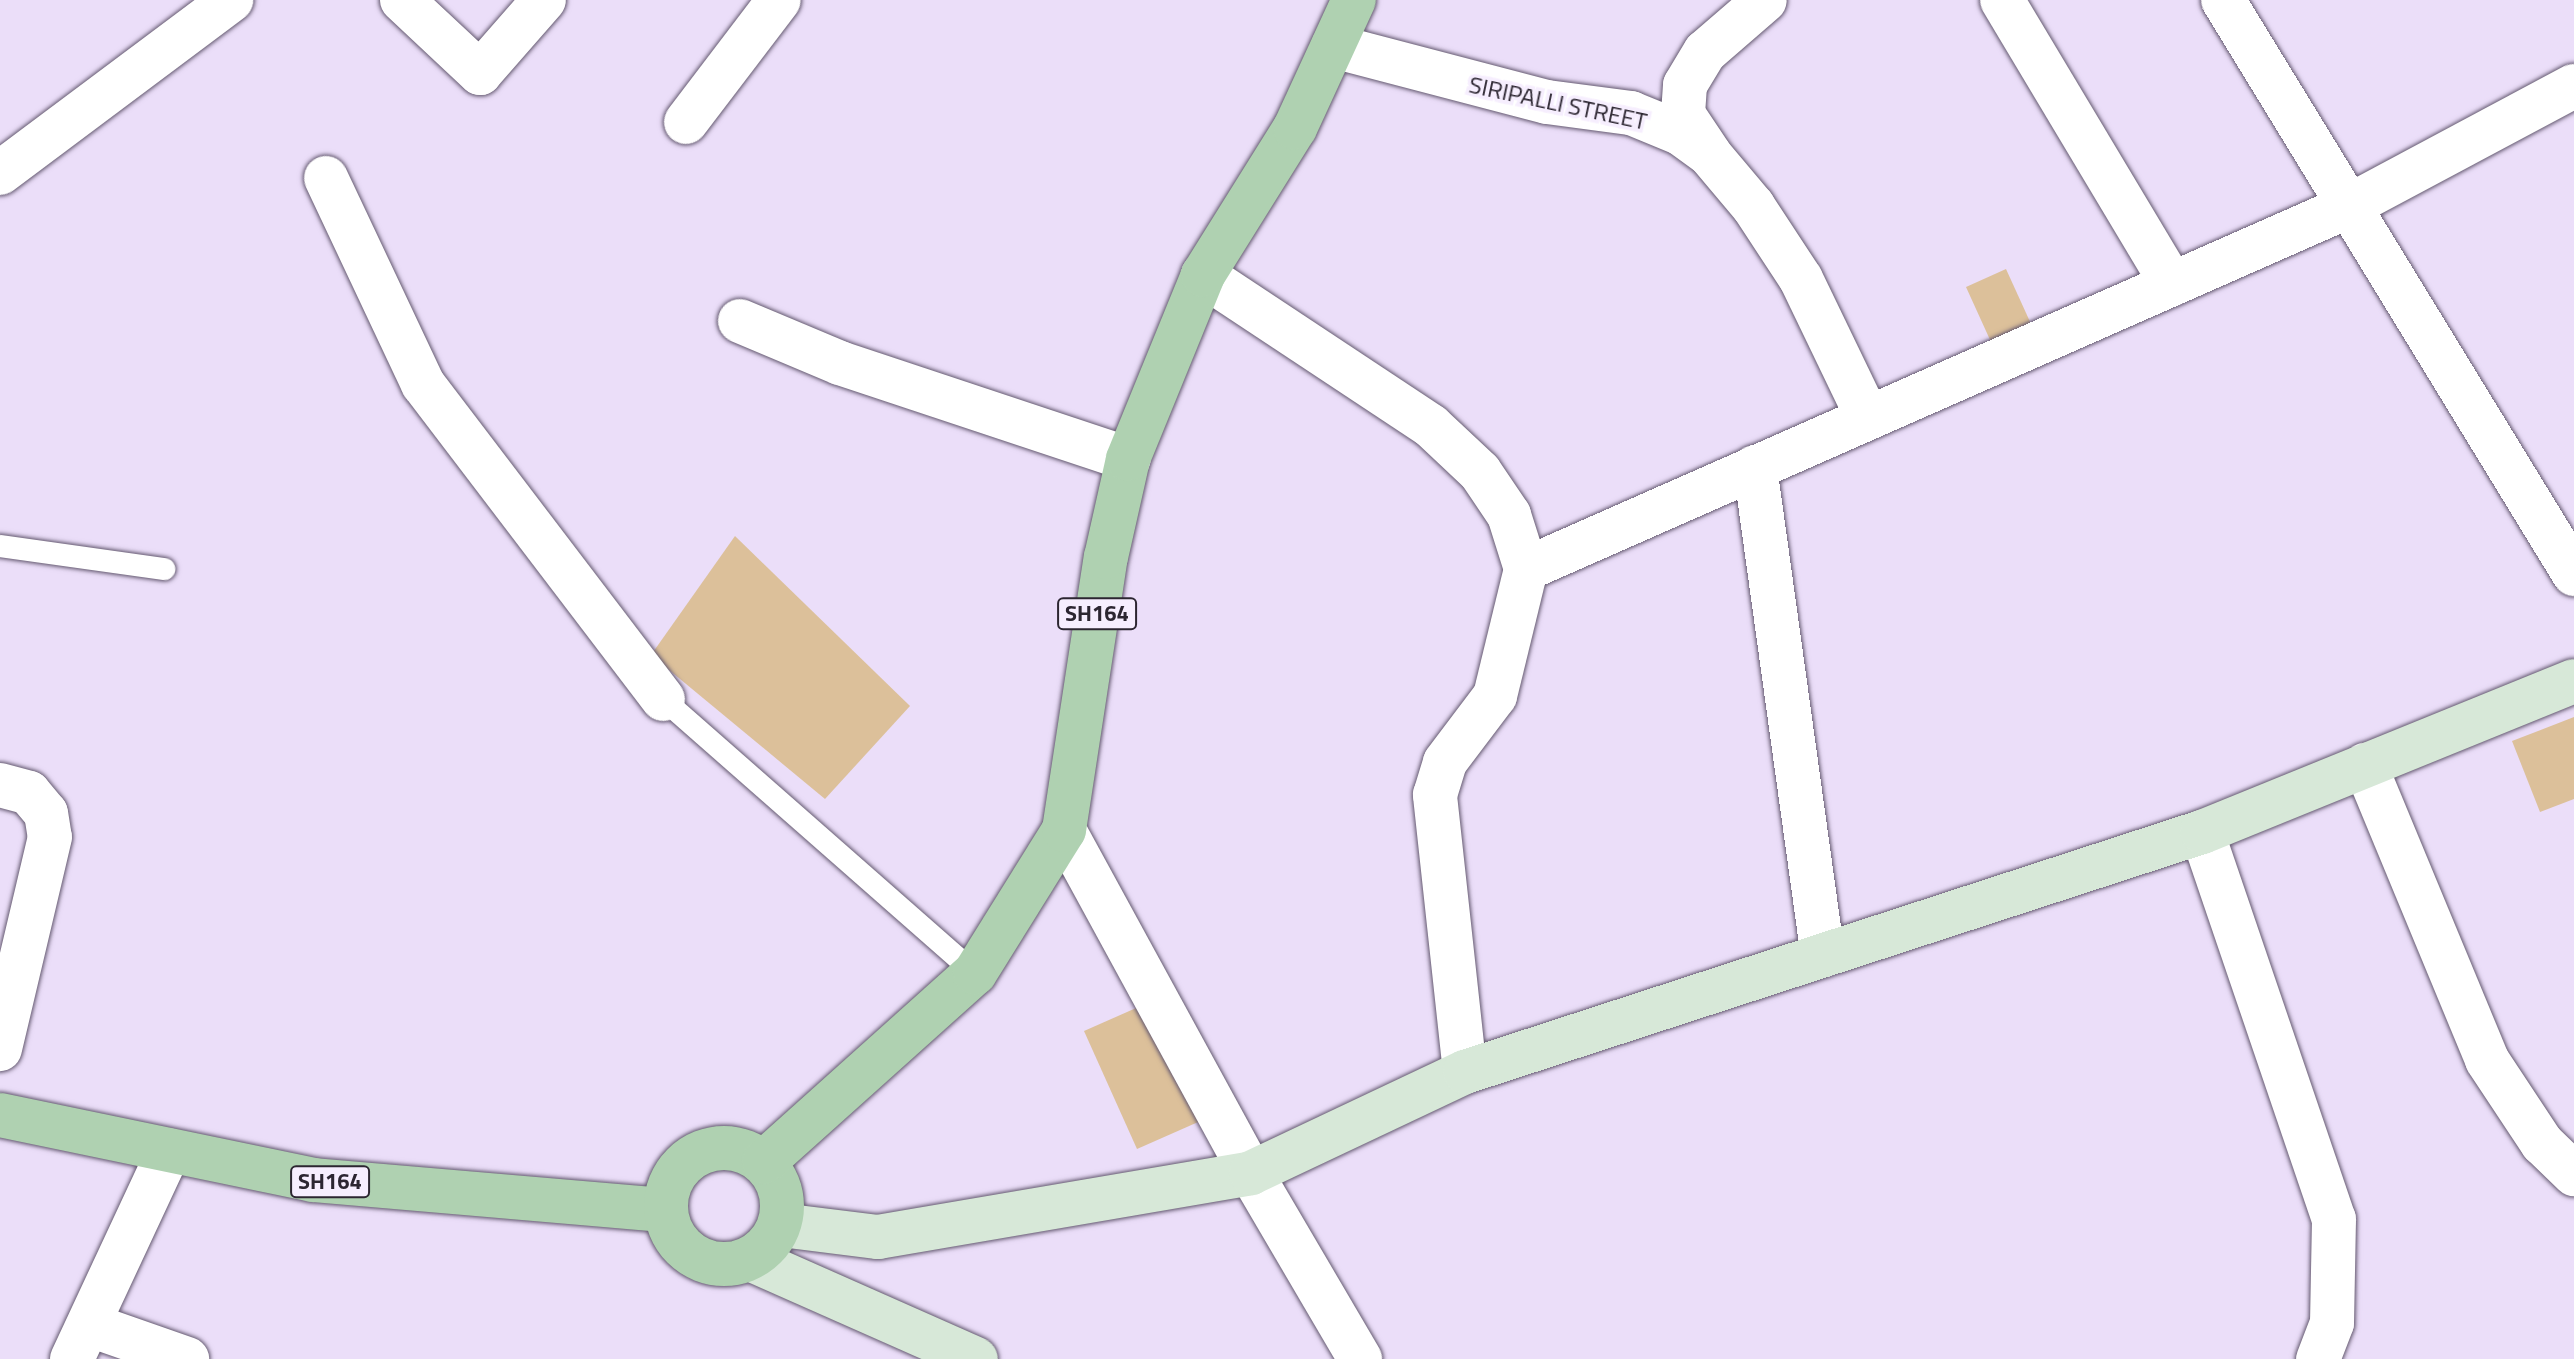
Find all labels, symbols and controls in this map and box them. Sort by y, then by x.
street label: SIRIPALLI STREET [1466,70,1650,136]
road number: SH164 [1057,596,1137,632]
road number: SH164 [290,1164,370,1200]

